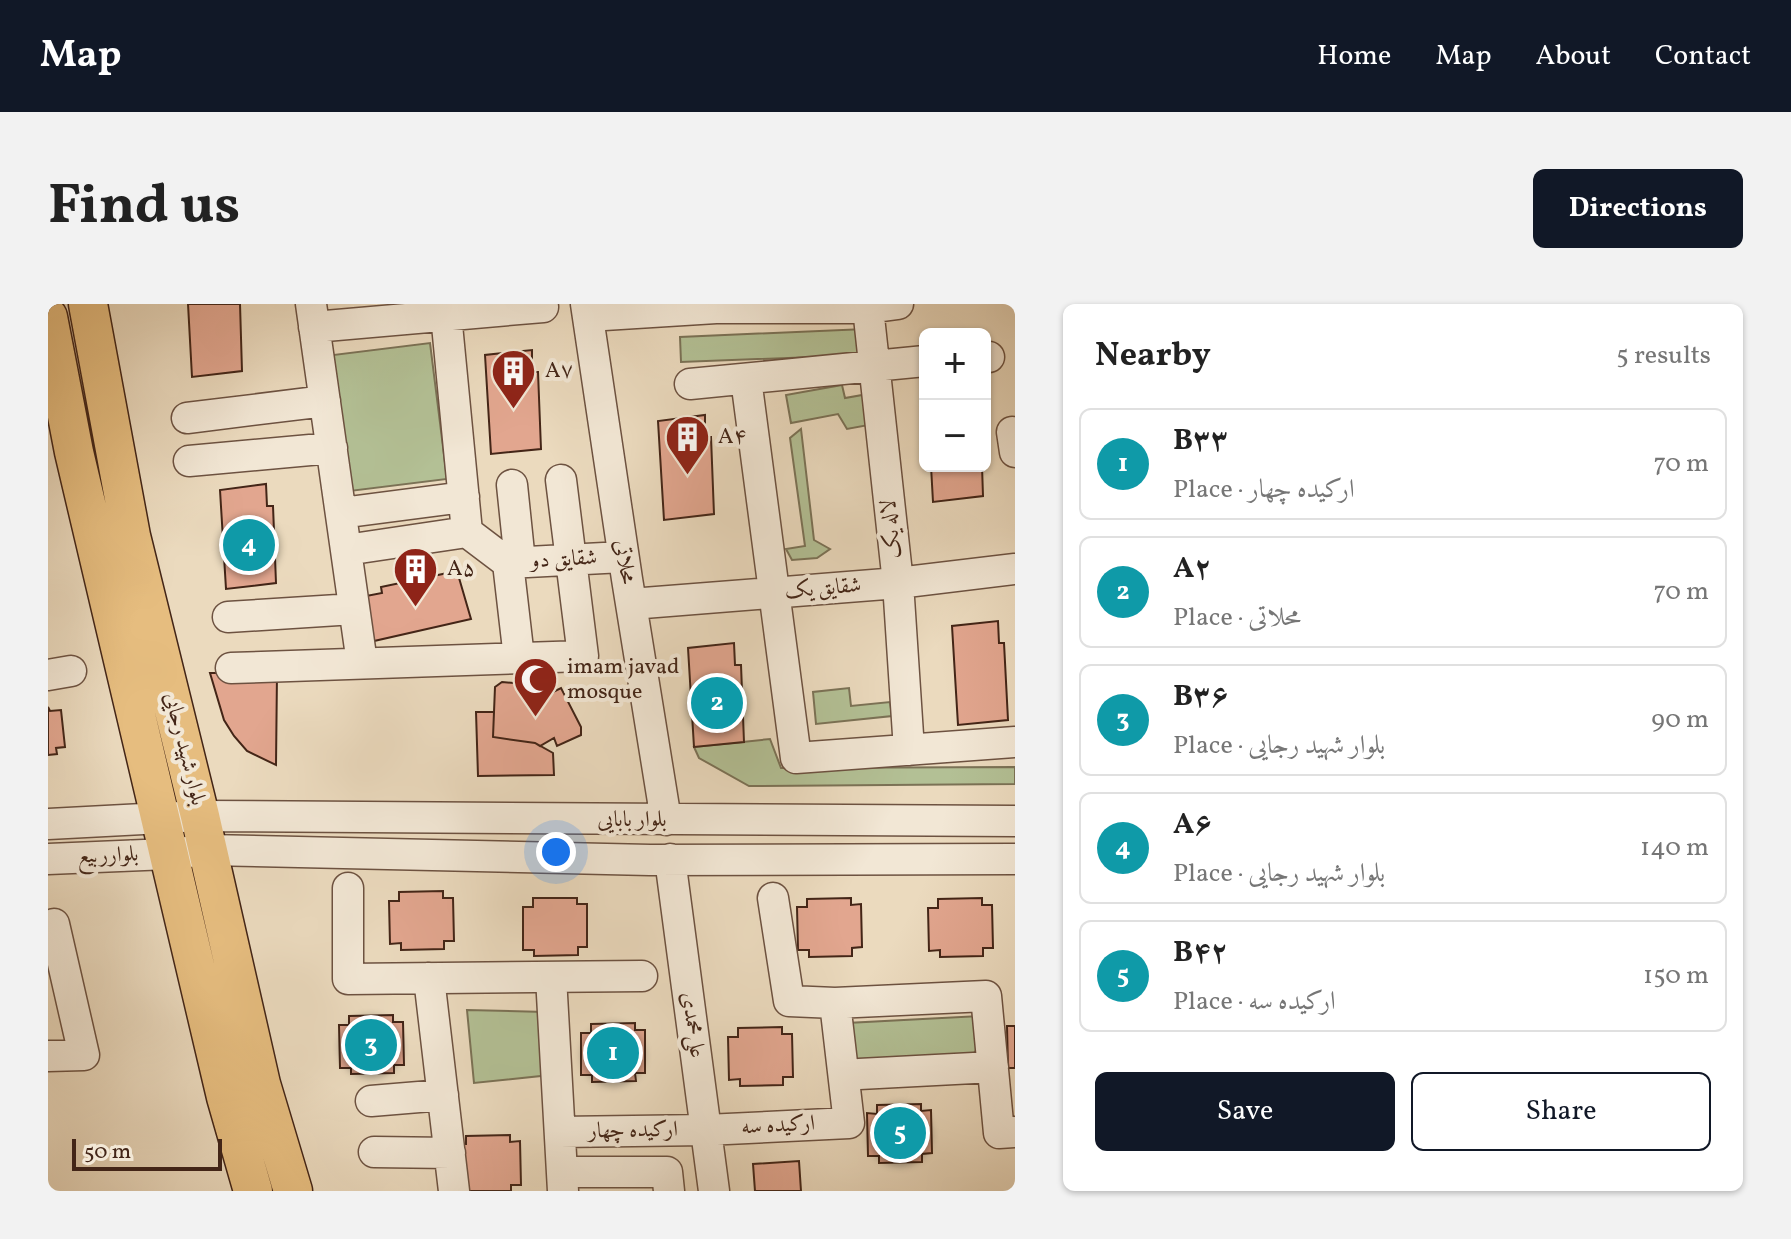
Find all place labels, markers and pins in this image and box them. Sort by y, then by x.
building icon: A۷ [490,347,538,410]
place label: A۷ [545,356,573,387]
building icon: A۴ [663,413,711,476]
place label: A۴ [718,422,746,453]
pin: 4 [223,515,275,575]
building icon: A۵ [392,545,440,608]
place label: A۵ [447,554,475,585]
place label: imam javad mosque [567,652,679,708]
mosque icon: imam javad mosque [512,656,560,719]
pin: 2 [691,673,743,733]
pin: 3 [345,1015,397,1075]
pin: 1 [587,1023,639,1083]
pin: 5 [874,1103,926,1163]

